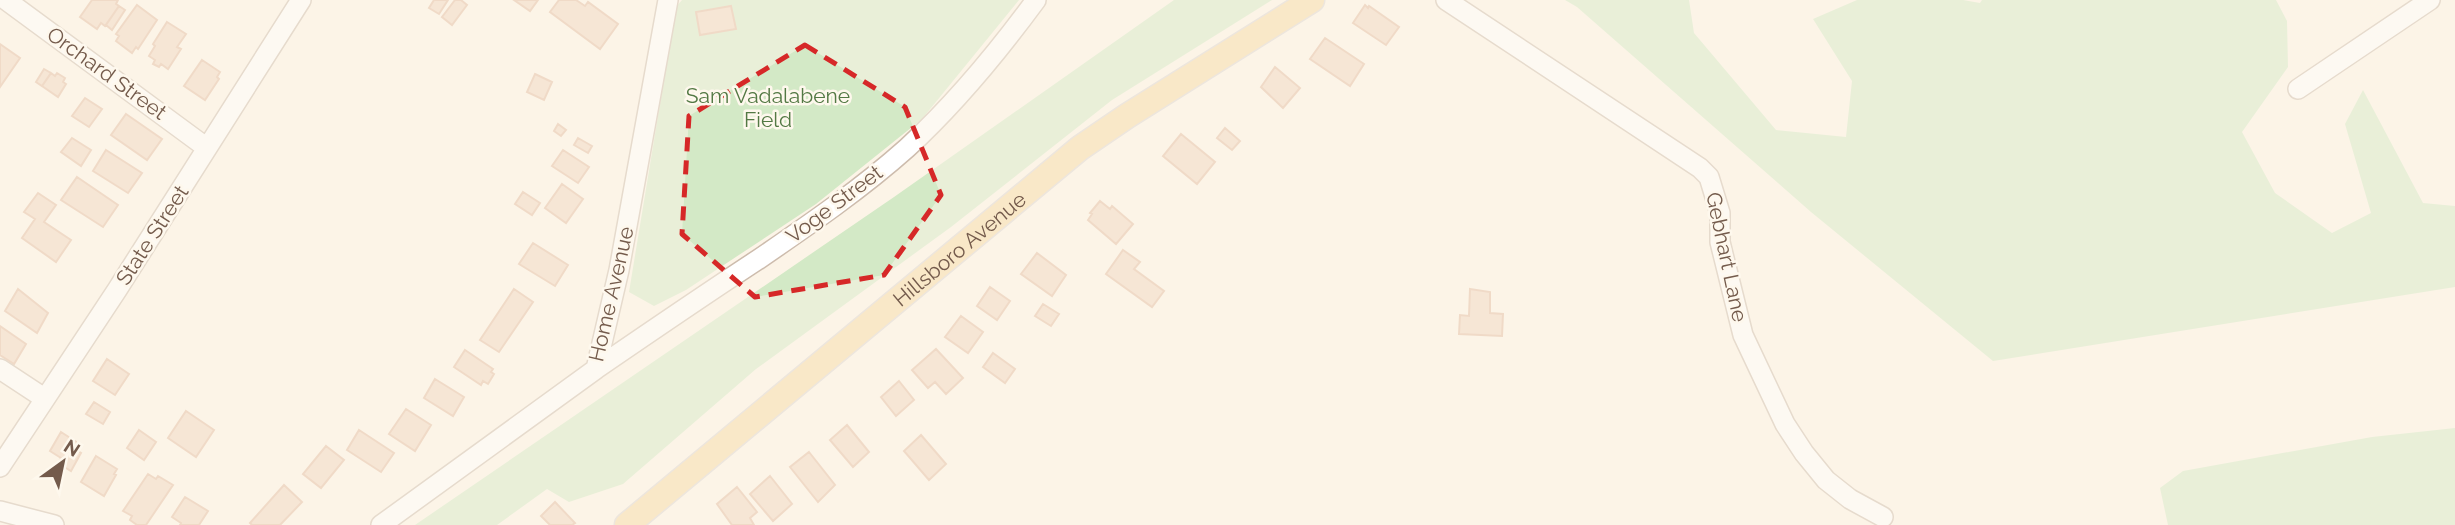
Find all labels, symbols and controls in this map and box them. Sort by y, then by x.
street label: Orchard Street [42,21,172,125]
park label: Sam Vadalabene Field [686,83,850,132]
street label: Voge Street [781,160,887,248]
street label: State Street [111,181,193,289]
street label: Hillsboro Avenue [888,186,1031,311]
street label: Gebhart Lane [1701,190,1753,324]
street label: Home Avenue [583,224,639,364]
north arrow [28,427,98,497]
text: N [60,435,84,461]

